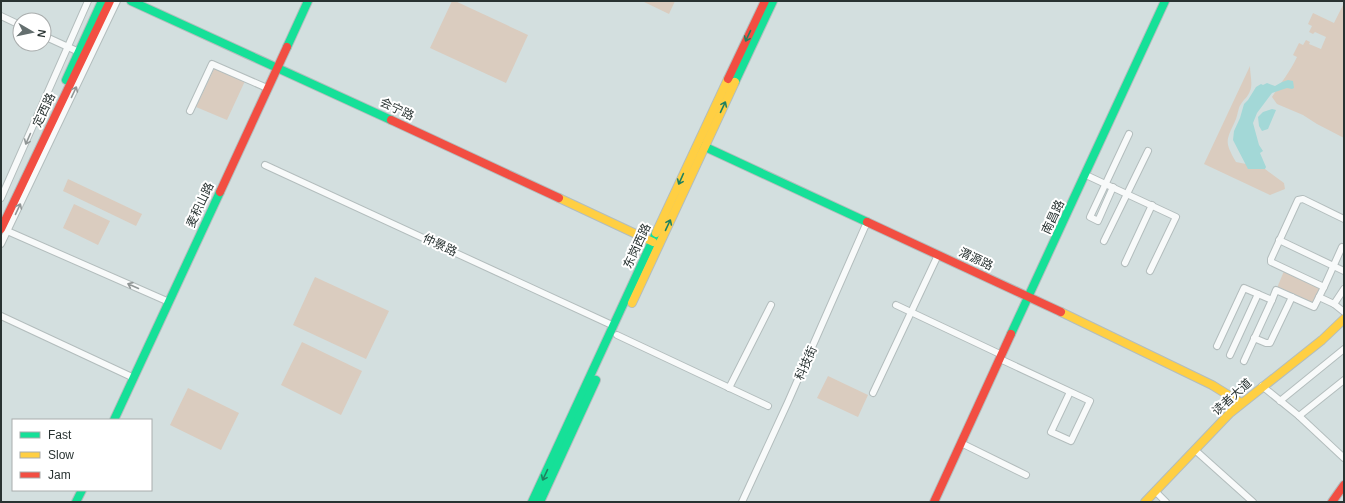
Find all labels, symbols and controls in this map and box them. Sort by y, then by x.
north arrow [12,12,52,52]
text: N [35,29,48,38]
one-way arrow [744,30,751,42]
one-way arrow [71,86,78,98]
street label: 定西路 [30,91,58,129]
street label: 会宁路 [378,95,416,123]
one-way arrow [720,102,727,114]
one-way arrow [24,133,31,145]
one-way arrow [677,173,684,185]
street label: 麦积山路 [184,180,216,230]
street label: 南昌路 [1039,198,1067,236]
one-way arrow [15,203,22,215]
one-way arrow [665,220,672,232]
street label: 东岗西路 [621,221,653,271]
street label: 仲景路 [421,231,459,259]
street label: 渭源路 [957,245,995,273]
one-way arrow [127,282,139,289]
street label: 科技街 [792,344,820,382]
street label: 读者大道 [1209,376,1255,418]
legend [12,419,152,491]
text: Fast [48,428,72,442]
text: Slow [48,448,74,462]
text: Jam [48,468,71,482]
one-way arrow [541,469,548,481]

